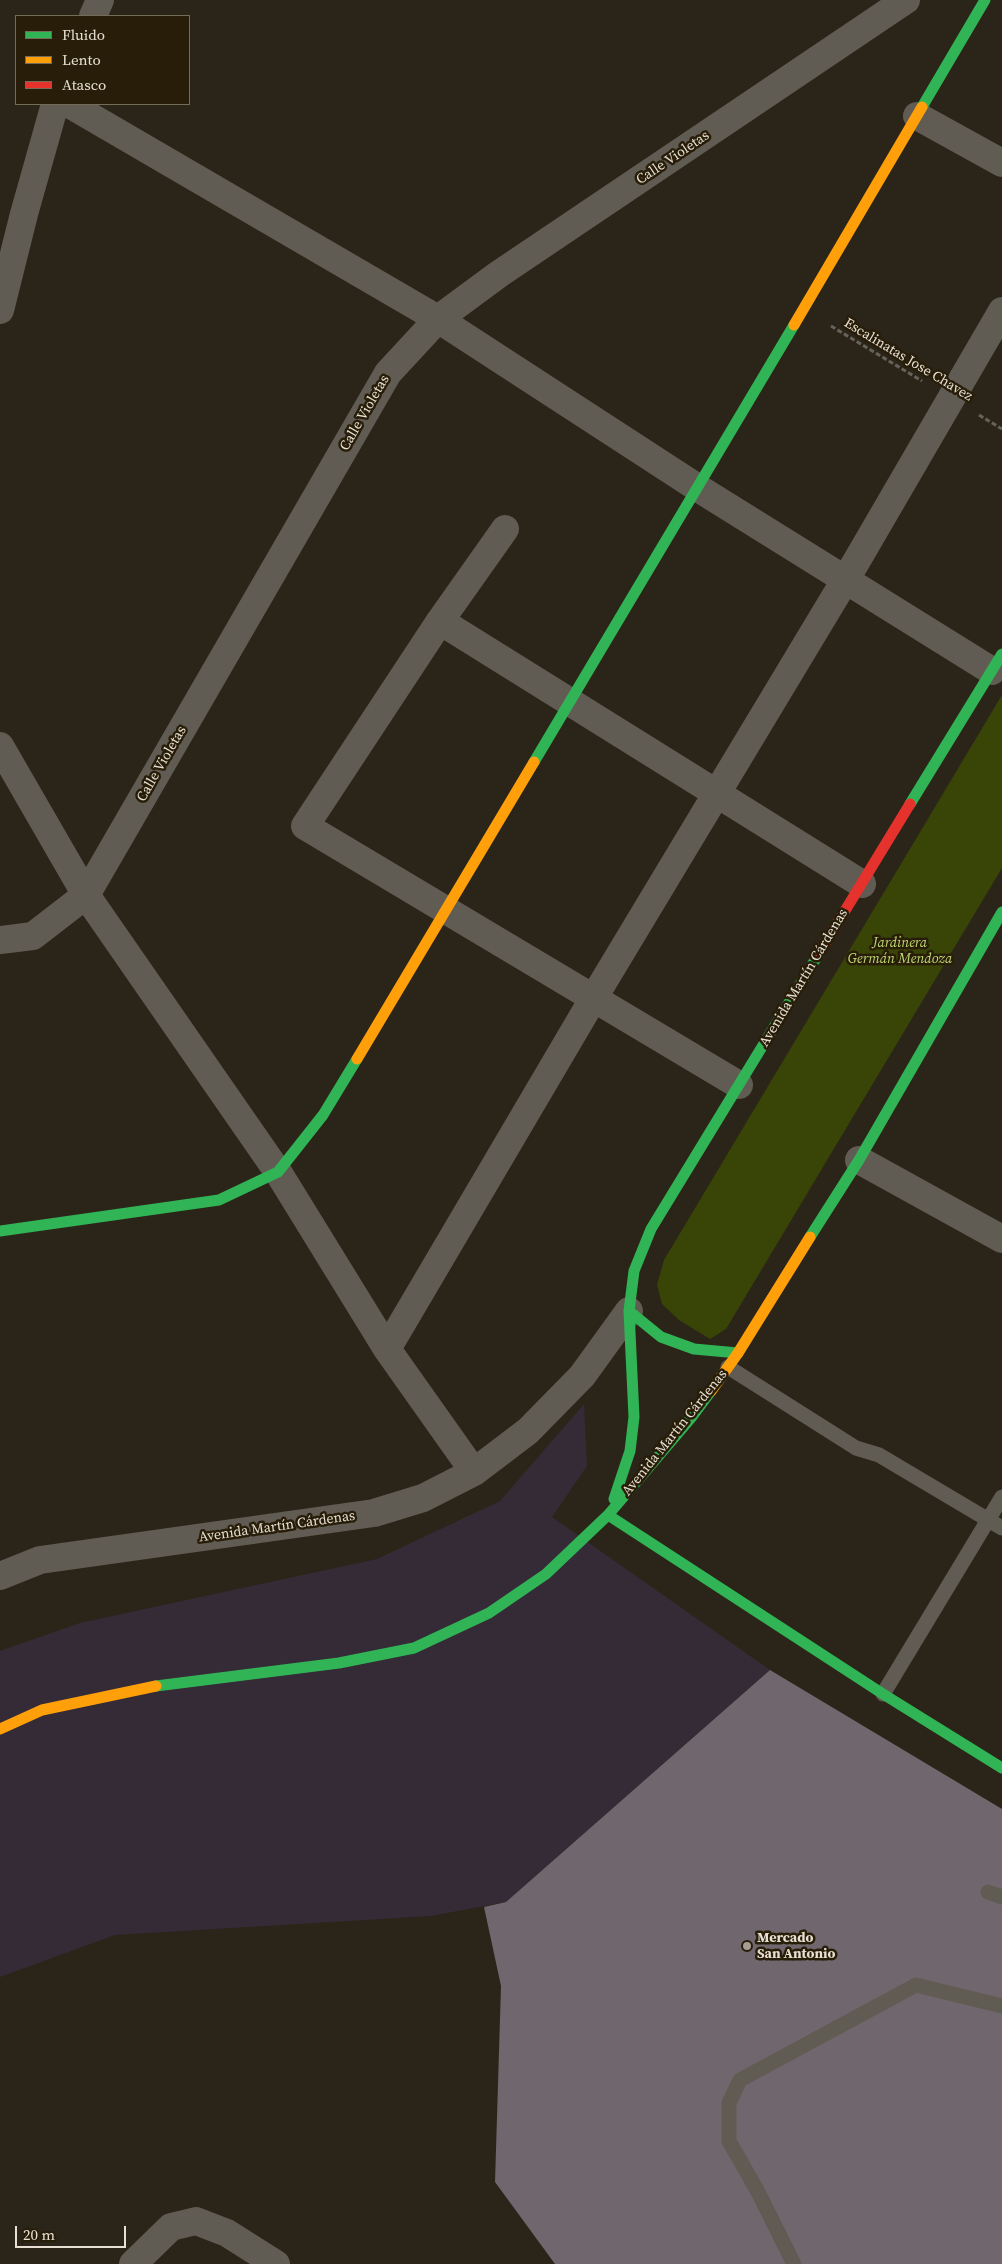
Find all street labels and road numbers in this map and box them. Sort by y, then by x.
street label: Calle Violetas [633,127,713,189]
street label: Escalinatas Jose Chavez [841,315,975,405]
street label: Calle Violetas [337,372,393,454]
street label: Calle Violetas [134,723,190,805]
street label: Avenida Martín Cárdenas [756,906,852,1050]
street label: Avenida Martín Cárdenas [619,1366,731,1500]
street label: Avenida Martín Cárdenas [198,1508,356,1546]

